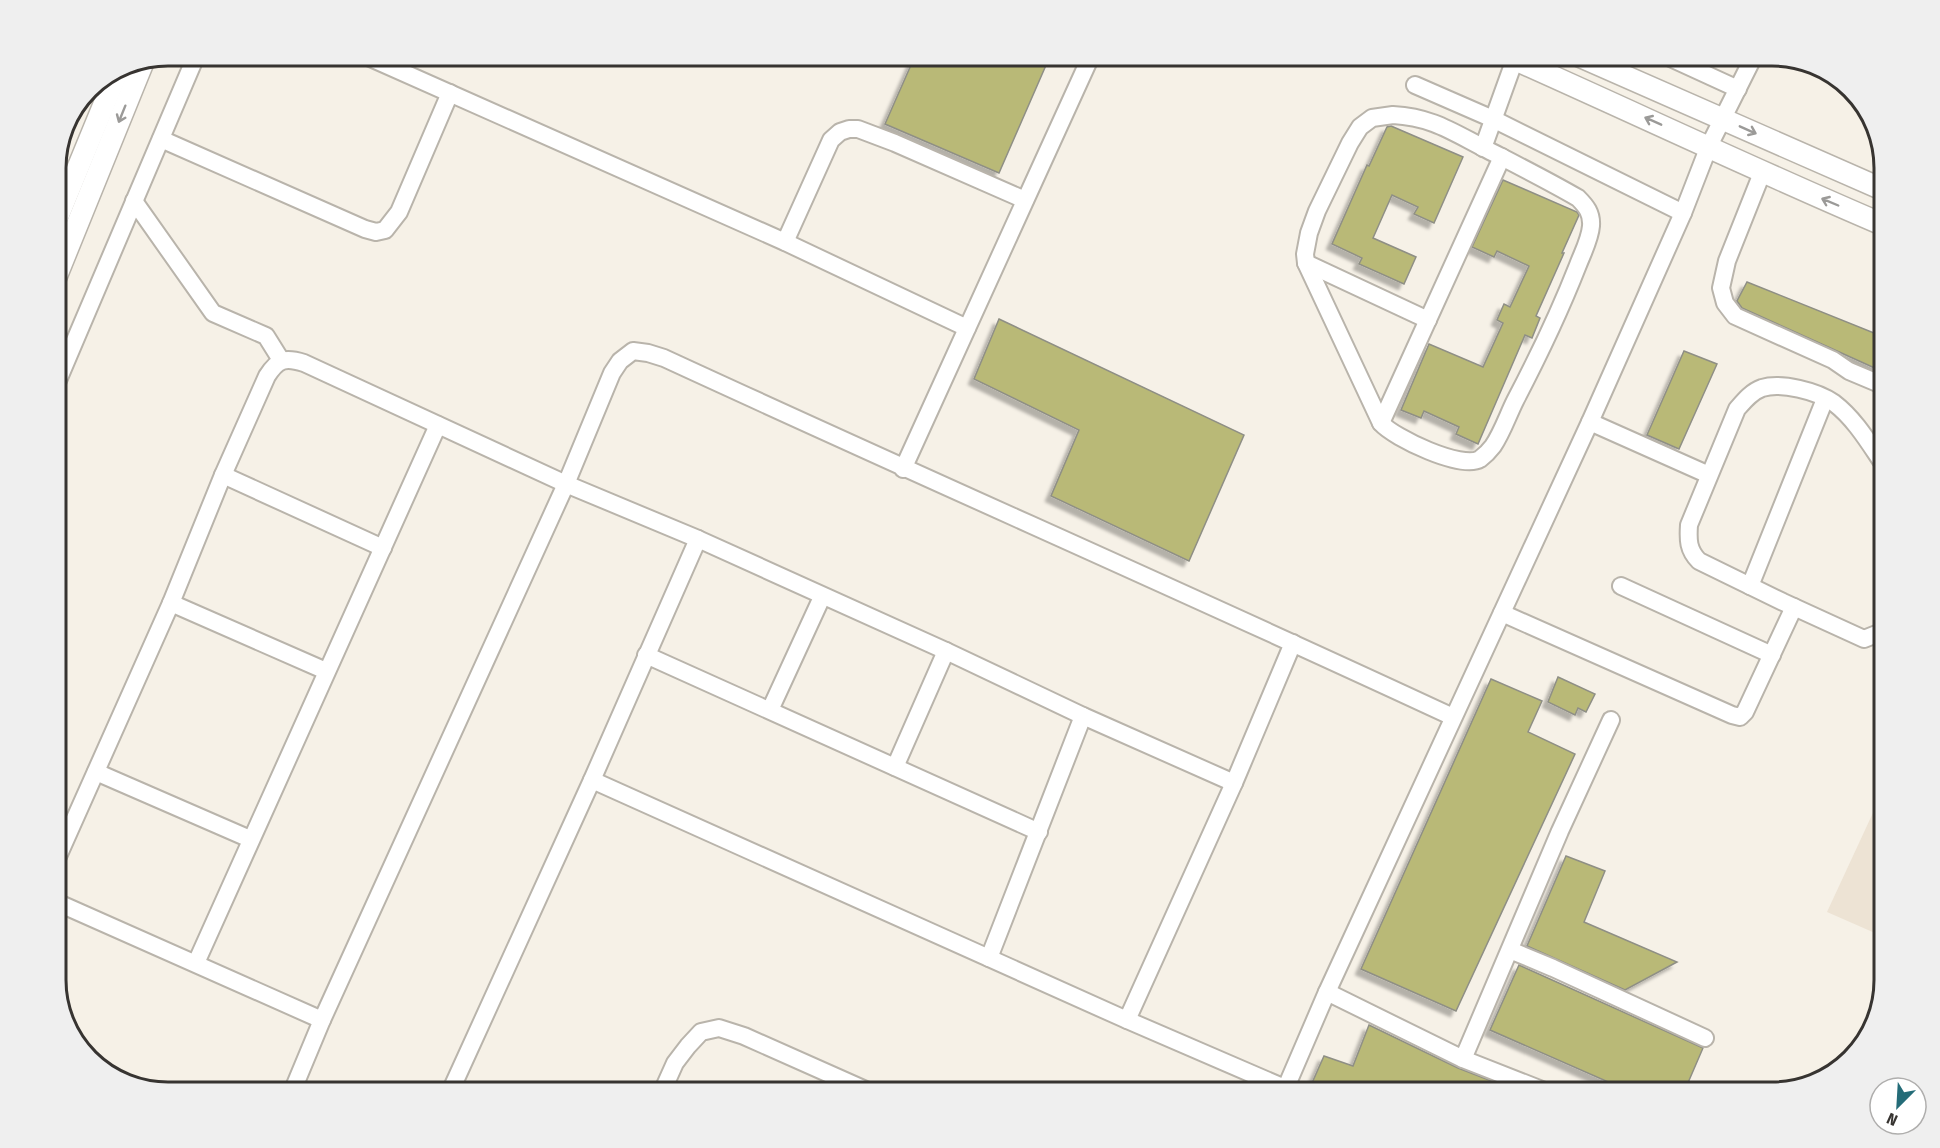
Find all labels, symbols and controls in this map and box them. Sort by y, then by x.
one-way arrow [116,104,127,123]
one-way arrow [1645,115,1663,127]
one-way arrow [1739,125,1757,136]
one-way arrow [1822,196,1840,207]
north arrow [1868,1076,1928,1136]
text: N [1884,1109,1900,1130]

